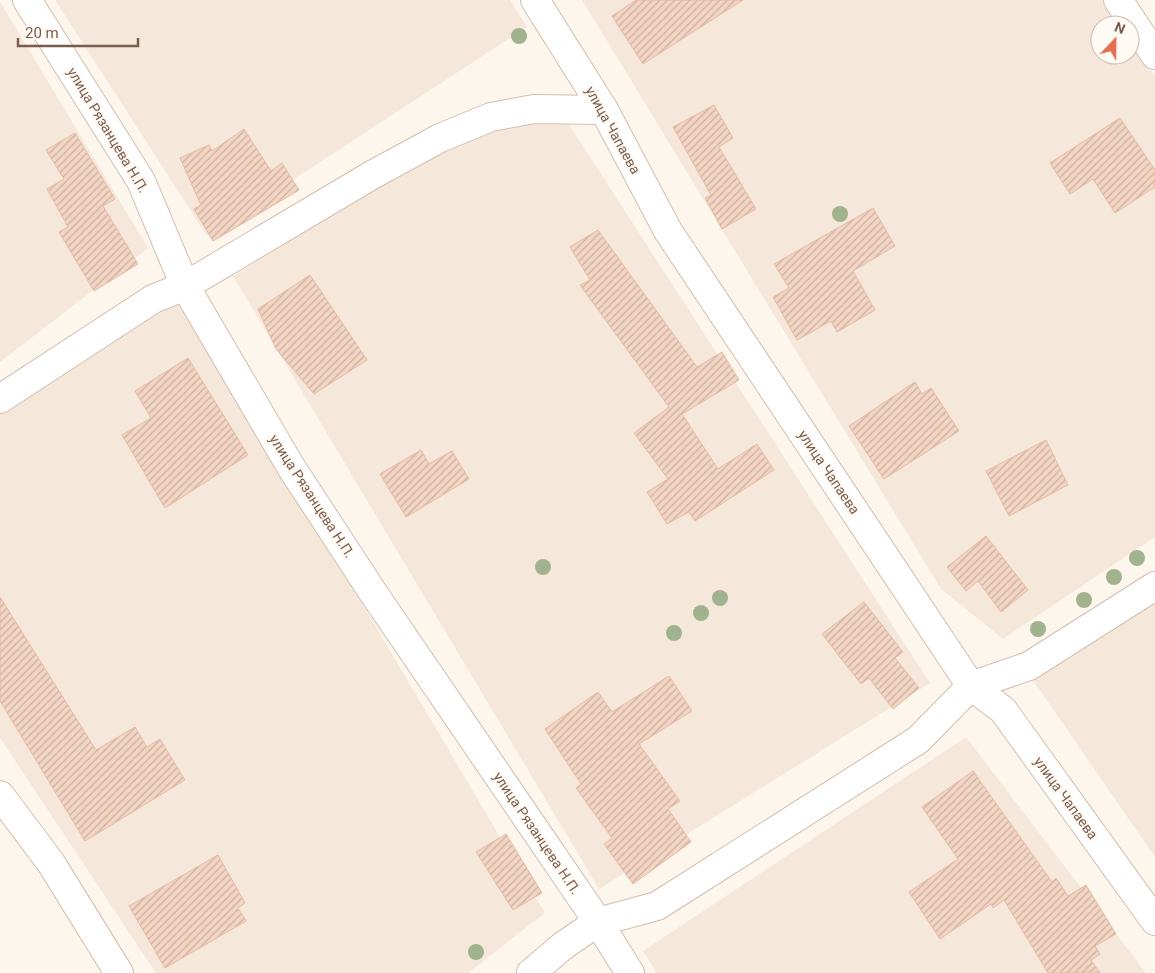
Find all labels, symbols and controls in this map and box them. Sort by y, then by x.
scale bar [18,15,138,47]
north arrow [1090,15,1140,65]
text: N [1112,19,1127,37]
text: 20 m [25,24,59,42]
street label: улица Рязанцева Н.П. [64,64,152,196]
street label: улица Чапаева [582,83,644,177]
street label: улица Чапаева [795,427,863,517]
street label: улица Рязанцева Н.П. [266,432,358,560]
street label: улица Чапаева [1031,754,1101,842]
street label: улица Рязанцева Н.П. [490,769,584,897]

